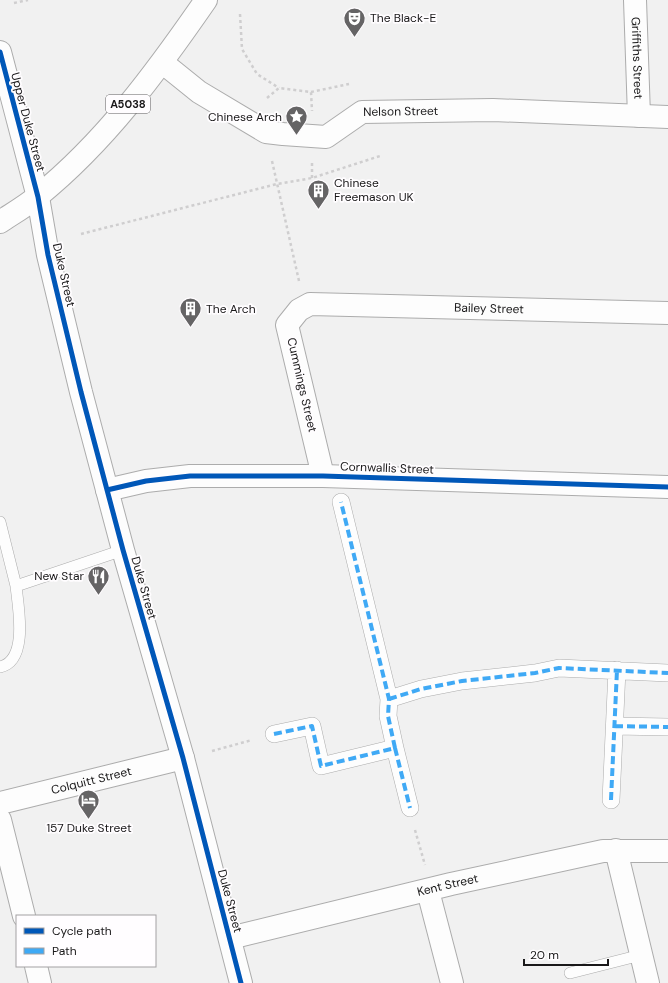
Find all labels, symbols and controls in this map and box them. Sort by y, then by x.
theatre icon: The Black-E [341,5,367,38]
place label: The Black-E [370,10,436,26]
street label: Griffiths Street [628,17,646,100]
street label: Upper Duke Street [7,71,49,174]
road number: A5038 [106,95,150,113]
street label: Nelson Street [363,103,439,120]
place icon: Chinese Arch [284,104,310,137]
place label: Chinese Arch [208,109,282,125]
place label: Chinese Freemason UK [334,175,414,205]
building icon: Chinese Freemason UK [306,177,332,210]
street label: Duke Street [49,242,79,309]
building icon: The Arch [178,296,204,329]
street label: Bailey Street [454,300,524,317]
place label: The Arch [206,301,256,317]
street label: Cummings Street [283,336,321,434]
street label: Cornwallis Street [340,458,435,478]
street label: Duke Street [127,555,161,622]
restaurant icon: New Star [86,563,112,596]
place label: New Star [34,568,85,584]
street label: Colquitt Street [49,763,133,798]
hotel icon: 157 Duke Street [76,788,102,821]
place label: 157 Duke Street [46,820,132,836]
street label: Duke Street [214,868,246,935]
street label: Kent Street [415,870,480,900]
legend [16,915,156,967]
text: Cycle path [52,923,112,939]
scale bar [524,941,608,967]
text: Path [52,943,77,959]
text: 20 m [530,947,559,963]

